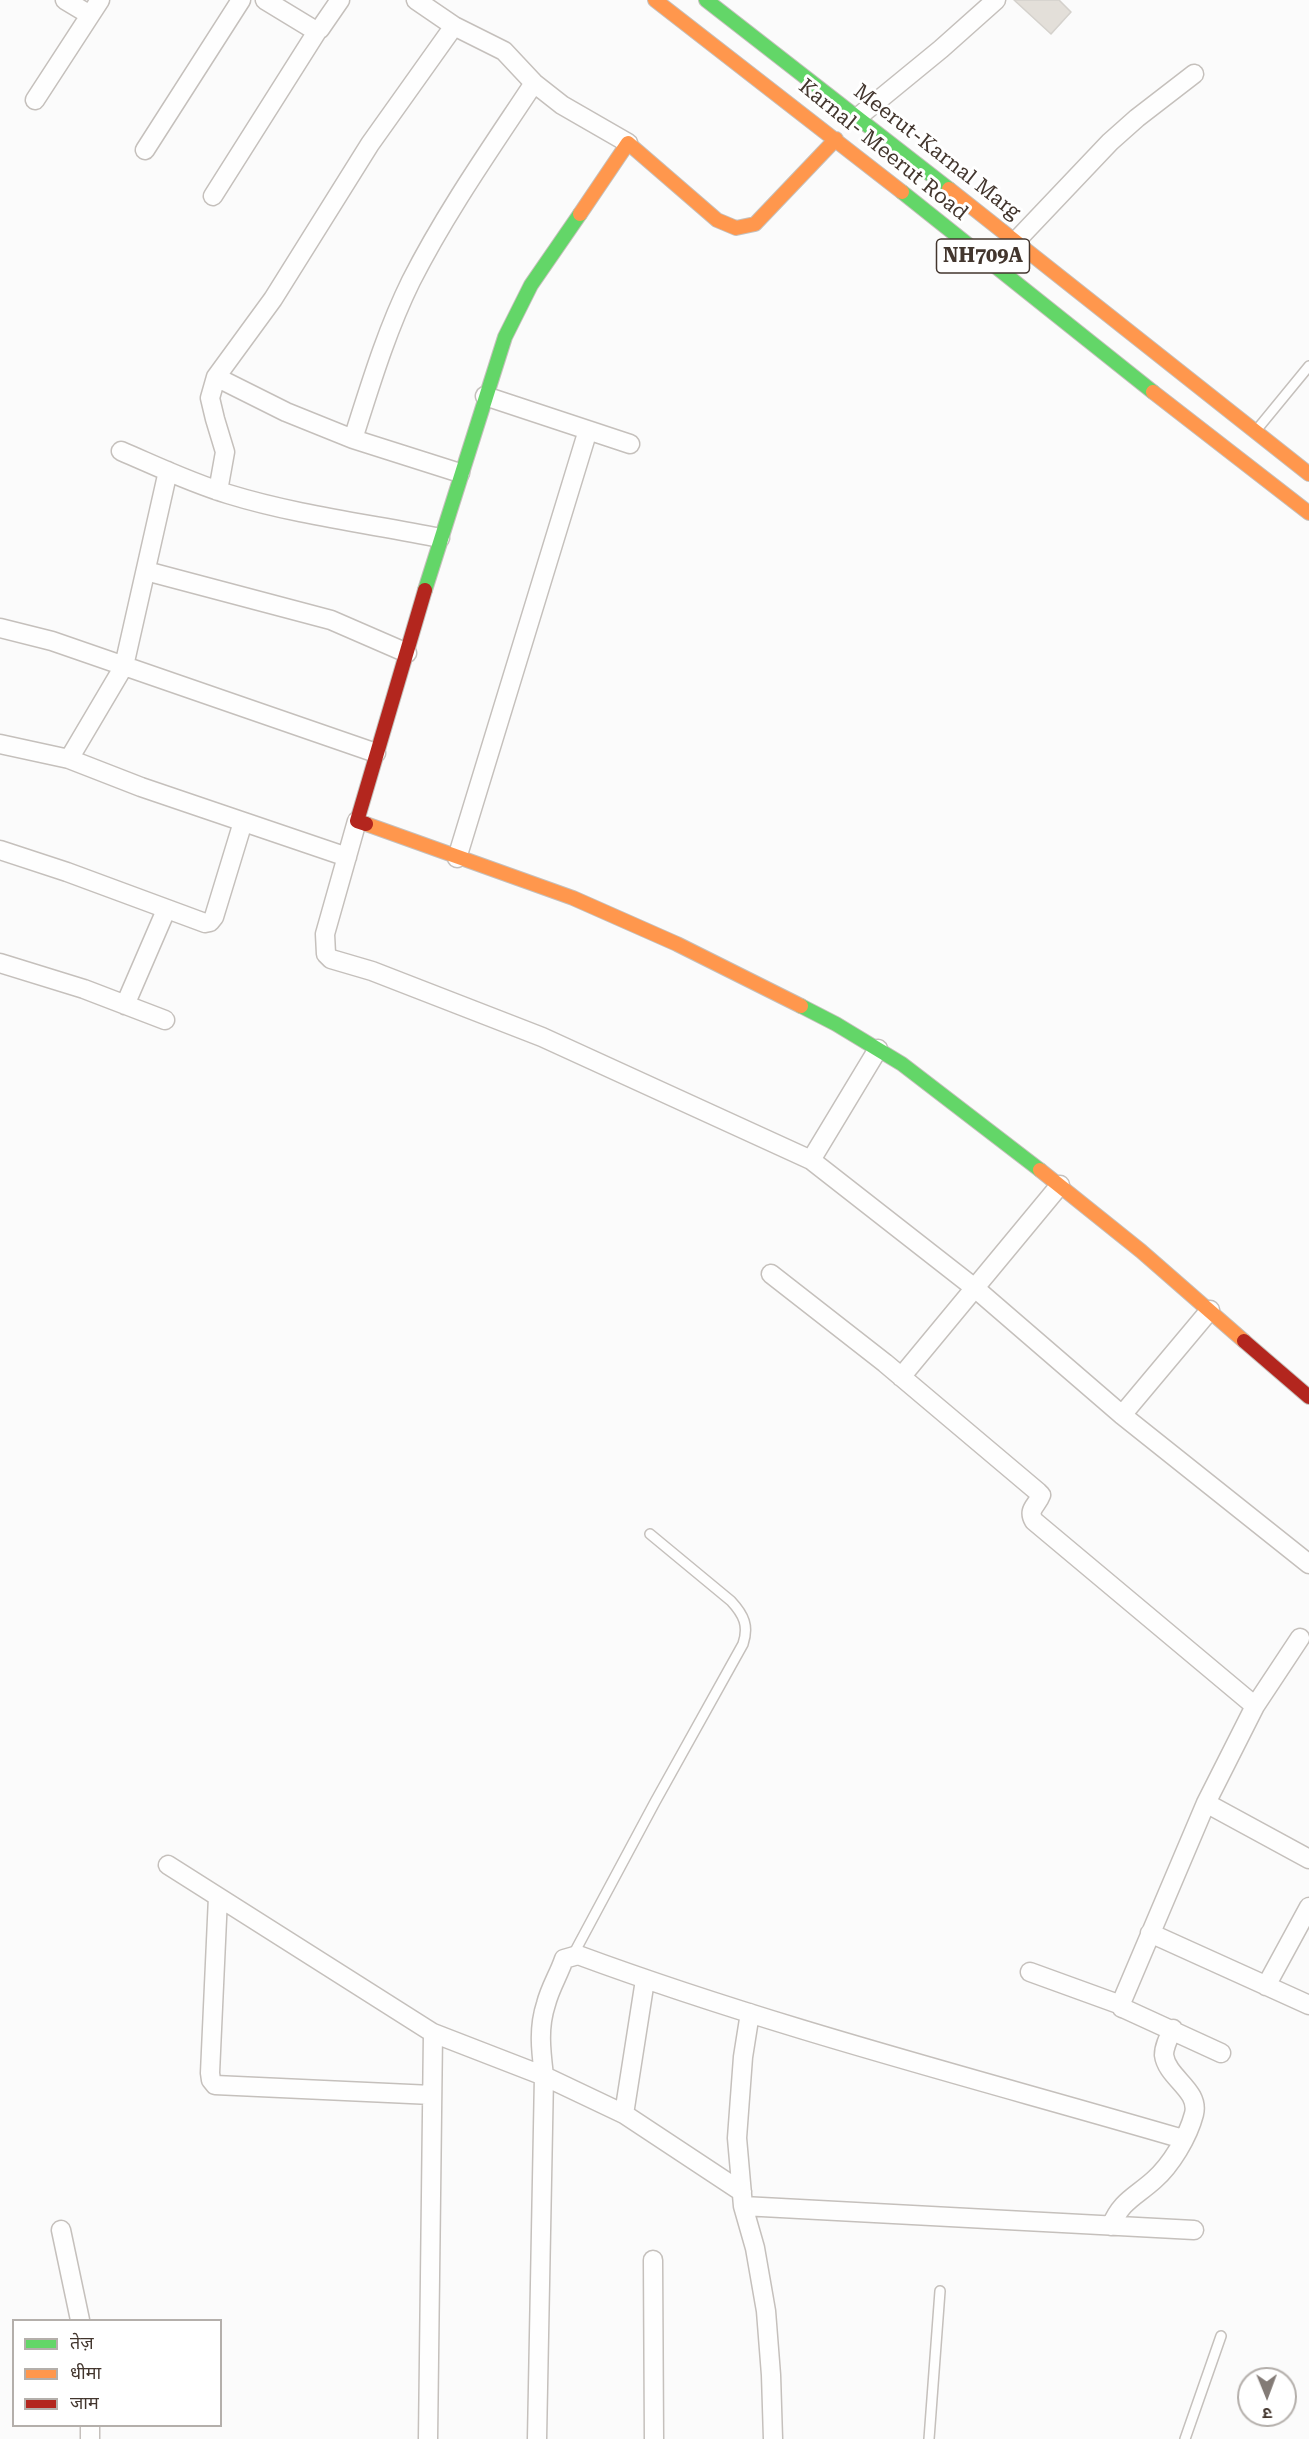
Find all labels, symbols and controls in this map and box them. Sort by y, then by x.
street label: Karnal- Meerut Road [793,74,973,226]
street label: Meerut-Karnal Marg [848,79,1026,225]
road number: NH709A [936,239,1030,273]
legend [12,2319,222,2427]
text: तेज़ [70,2332,94,2353]
text: धीमा [70,2362,101,2383]
north arrow [1237,2367,1297,2427]
text: जाम [70,2392,99,2413]
text: उ [1262,2404,1272,2423]

